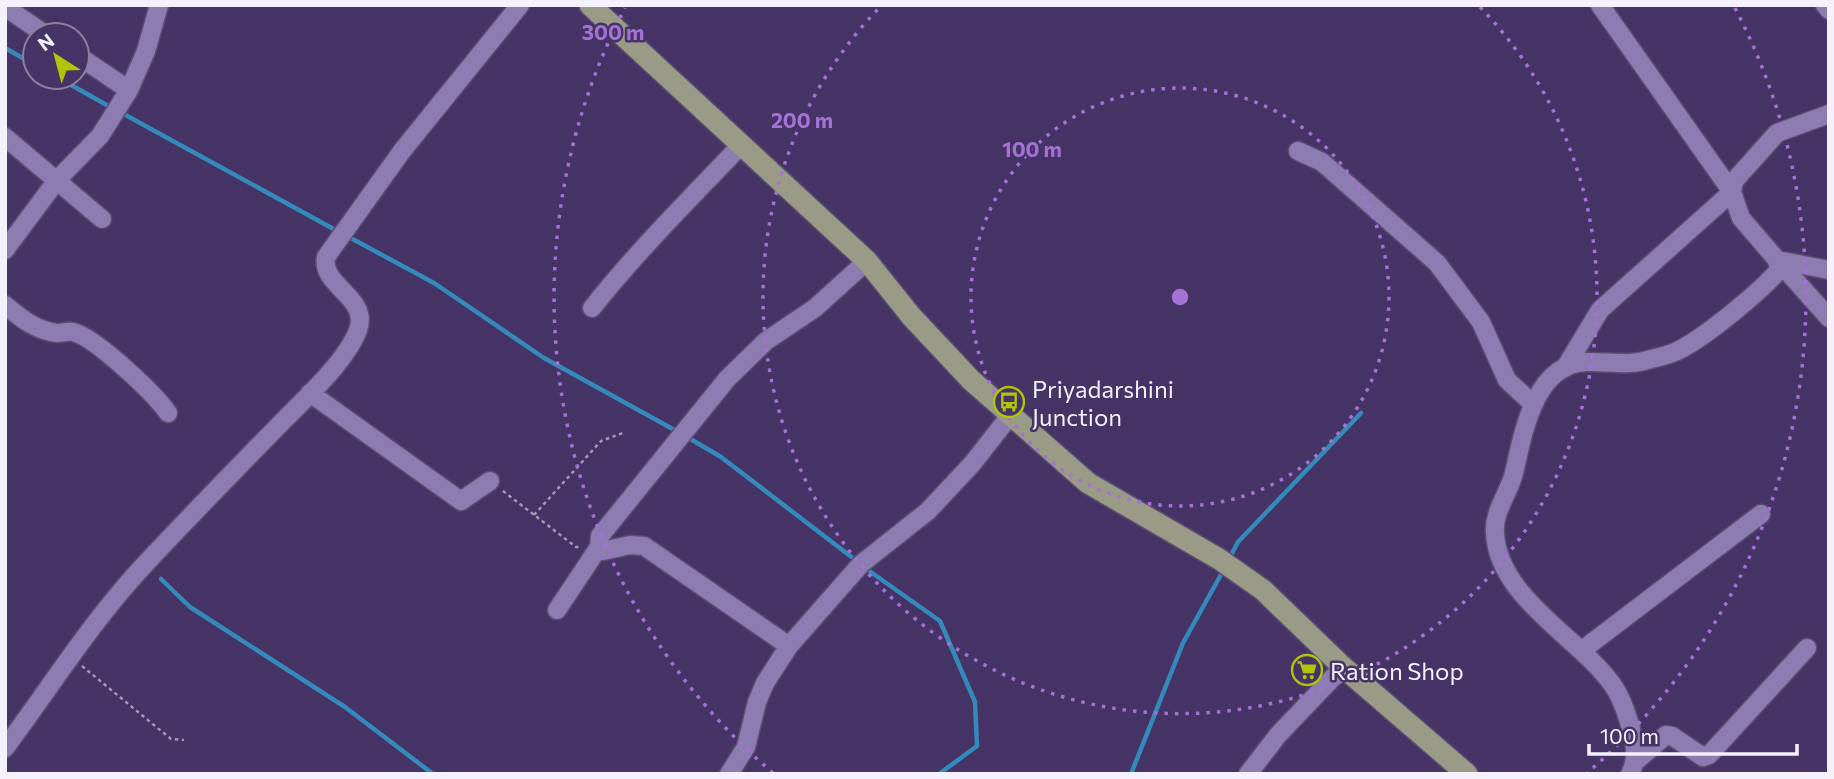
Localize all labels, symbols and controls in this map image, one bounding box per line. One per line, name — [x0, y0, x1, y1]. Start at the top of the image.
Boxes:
text: 300 m — [582, 19, 644, 44]
north arrow — [21, 21, 91, 91]
text: N — [33, 28, 58, 55]
text: 200 m — [771, 107, 833, 132]
text: 100 m — [1002, 136, 1062, 161]
centre of rings — [1168, 285, 1192, 309]
place label: Priyadarshini Junction — [1032, 374, 1174, 431]
bus stop icon: Priyadarshini Junction — [992, 385, 1026, 419]
supermarket icon: Ration Shop — [1290, 653, 1324, 687]
place label: Ration Shop — [1330, 656, 1464, 685]
scale bar — [1589, 712, 1797, 756]
text: 100 m — [1600, 723, 1659, 748]

